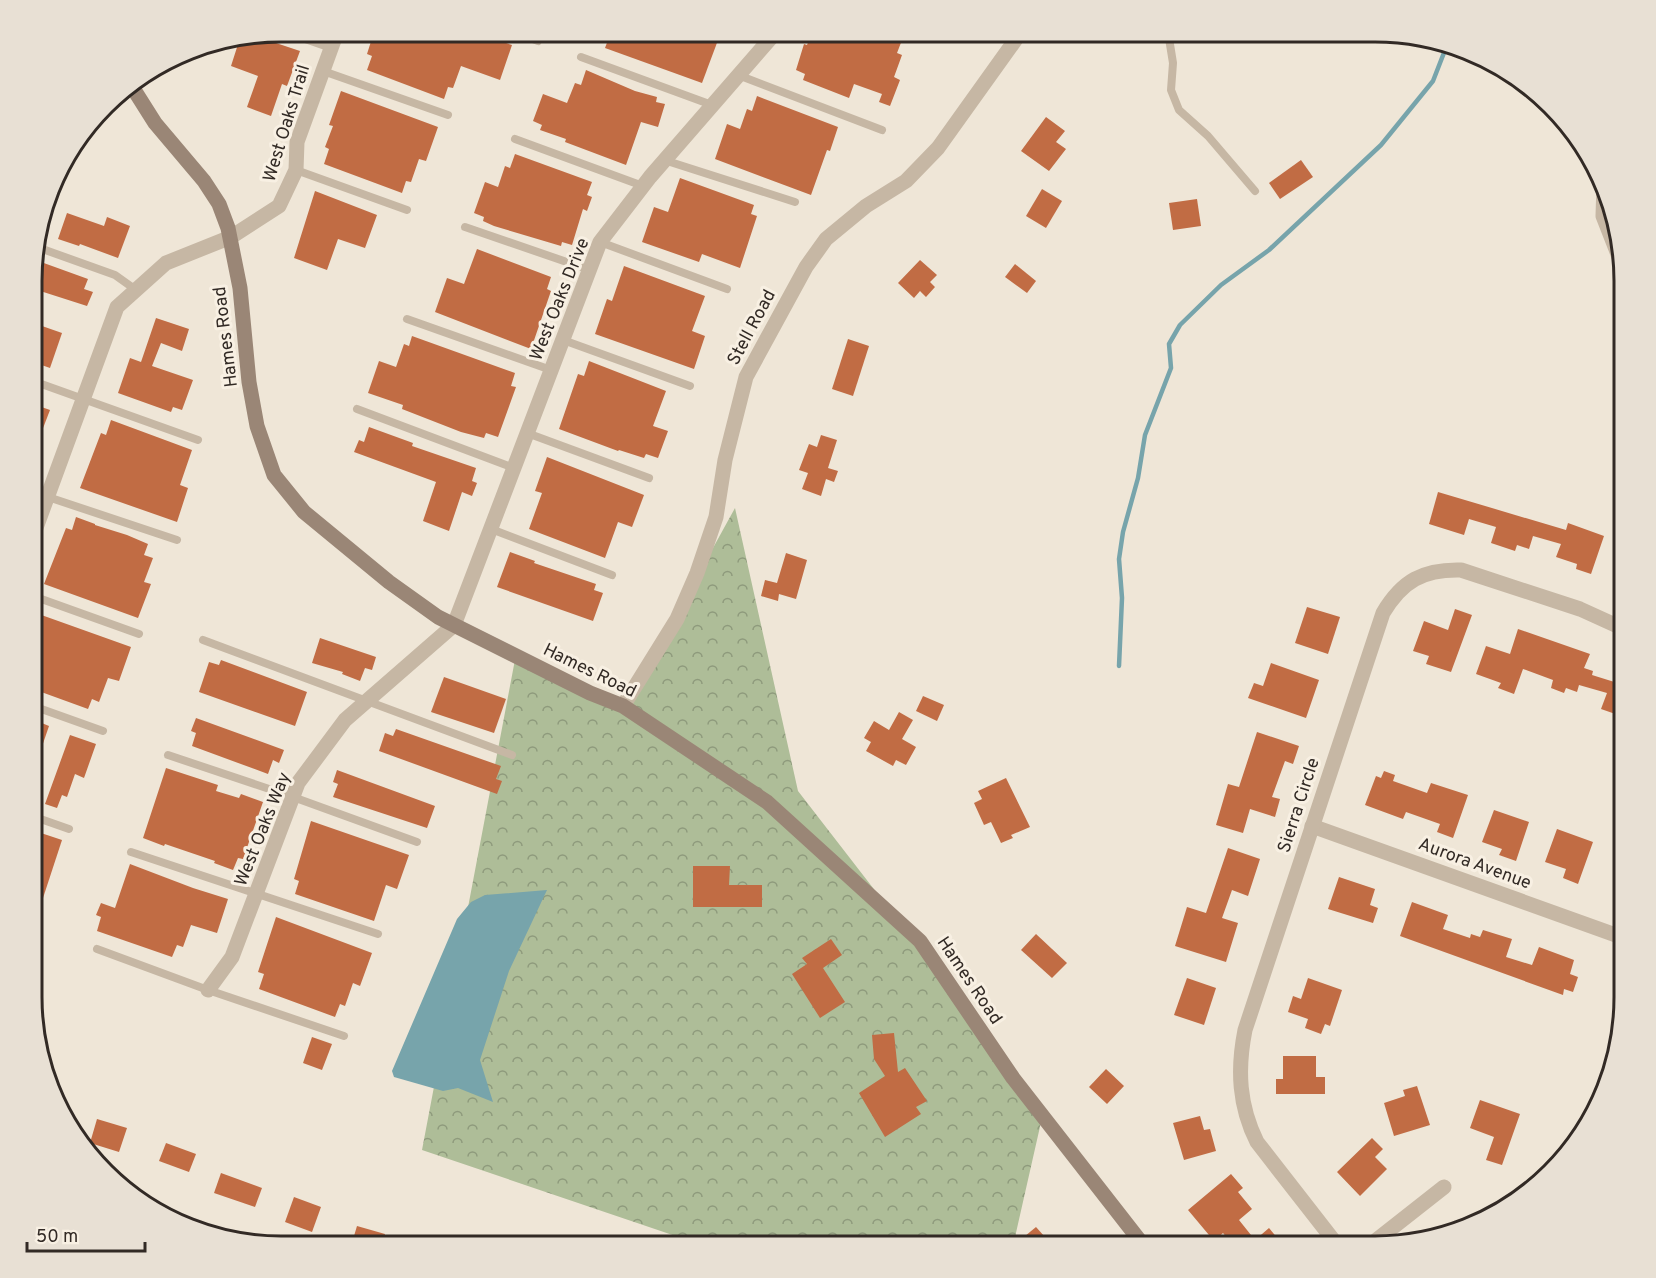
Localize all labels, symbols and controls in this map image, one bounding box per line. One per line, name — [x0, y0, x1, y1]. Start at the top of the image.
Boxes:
street label: West Oaks Trail — [259, 62, 316, 185]
street label: West Oaks Drive — [525, 235, 595, 364]
street label: Hames Road — [209, 285, 244, 388]
street label: Stell Road — [723, 286, 782, 369]
street label: Hames Road — [539, 639, 640, 704]
street label: Sierra Circle — [1273, 755, 1326, 856]
street label: West Oaks Way — [230, 769, 297, 890]
street label: Aurora Avenue — [1415, 833, 1534, 896]
street label: Hames Road — [931, 932, 1007, 1029]
scale bar — [27, 1215, 146, 1253]
text: 50 m — [36, 1226, 78, 1249]

